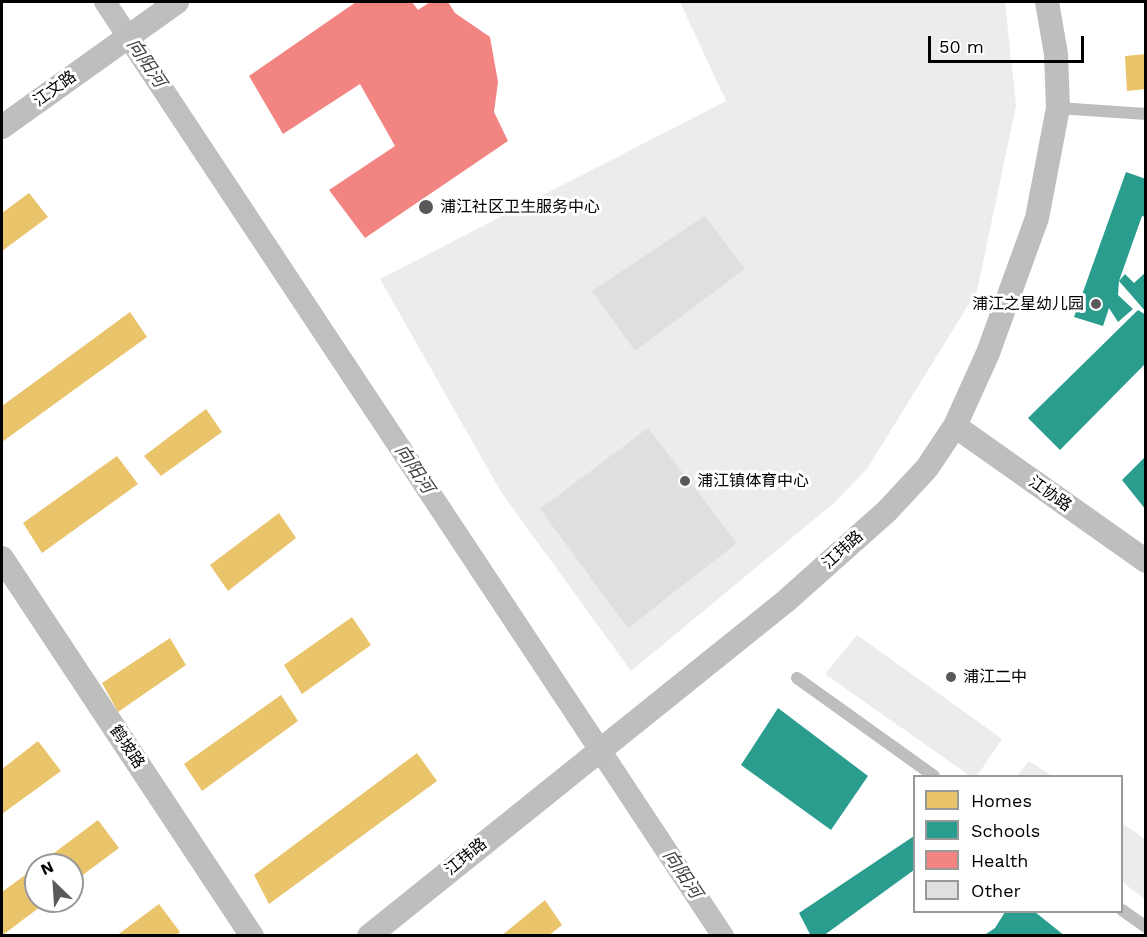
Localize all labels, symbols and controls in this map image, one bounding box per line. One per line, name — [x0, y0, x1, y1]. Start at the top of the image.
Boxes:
scale bar — [931, 24, 1087, 62]
water label: 向阳河 — [122, 35, 170, 91]
text: 50 m — [939, 36, 984, 57]
street label: 江文路 — [30, 67, 80, 111]
place label: 浦江社区卫生服务中心 — [440, 197, 600, 217]
marker: 浦江社区卫生服务中心 — [417, 198, 435, 216]
place label: 浦江之星幼儿园 — [972, 294, 1084, 314]
marker: 浦江之星幼儿园 — [1089, 297, 1103, 311]
water label: 向阳河 — [390, 441, 438, 497]
place label: 浦江镇体育中心 — [697, 471, 809, 491]
street label: 江协路 — [1025, 472, 1075, 516]
marker: 浦江镇体育中心 — [678, 474, 692, 488]
street label: 江玮路 — [819, 527, 867, 573]
place label: 浦江二中 — [963, 667, 1027, 687]
marker: 浦江二中 — [944, 670, 958, 684]
street label: 鹤坡路 — [106, 722, 148, 772]
legend — [913, 775, 1123, 913]
text: Homes — [971, 790, 1032, 811]
text: Schools — [971, 820, 1040, 841]
street label: 江玮路 — [441, 834, 491, 880]
water label: 向阳河 — [658, 846, 706, 902]
text: Health — [971, 850, 1028, 871]
north arrow — [24, 853, 84, 913]
text: N — [38, 857, 56, 879]
text: Other — [971, 880, 1021, 901]

